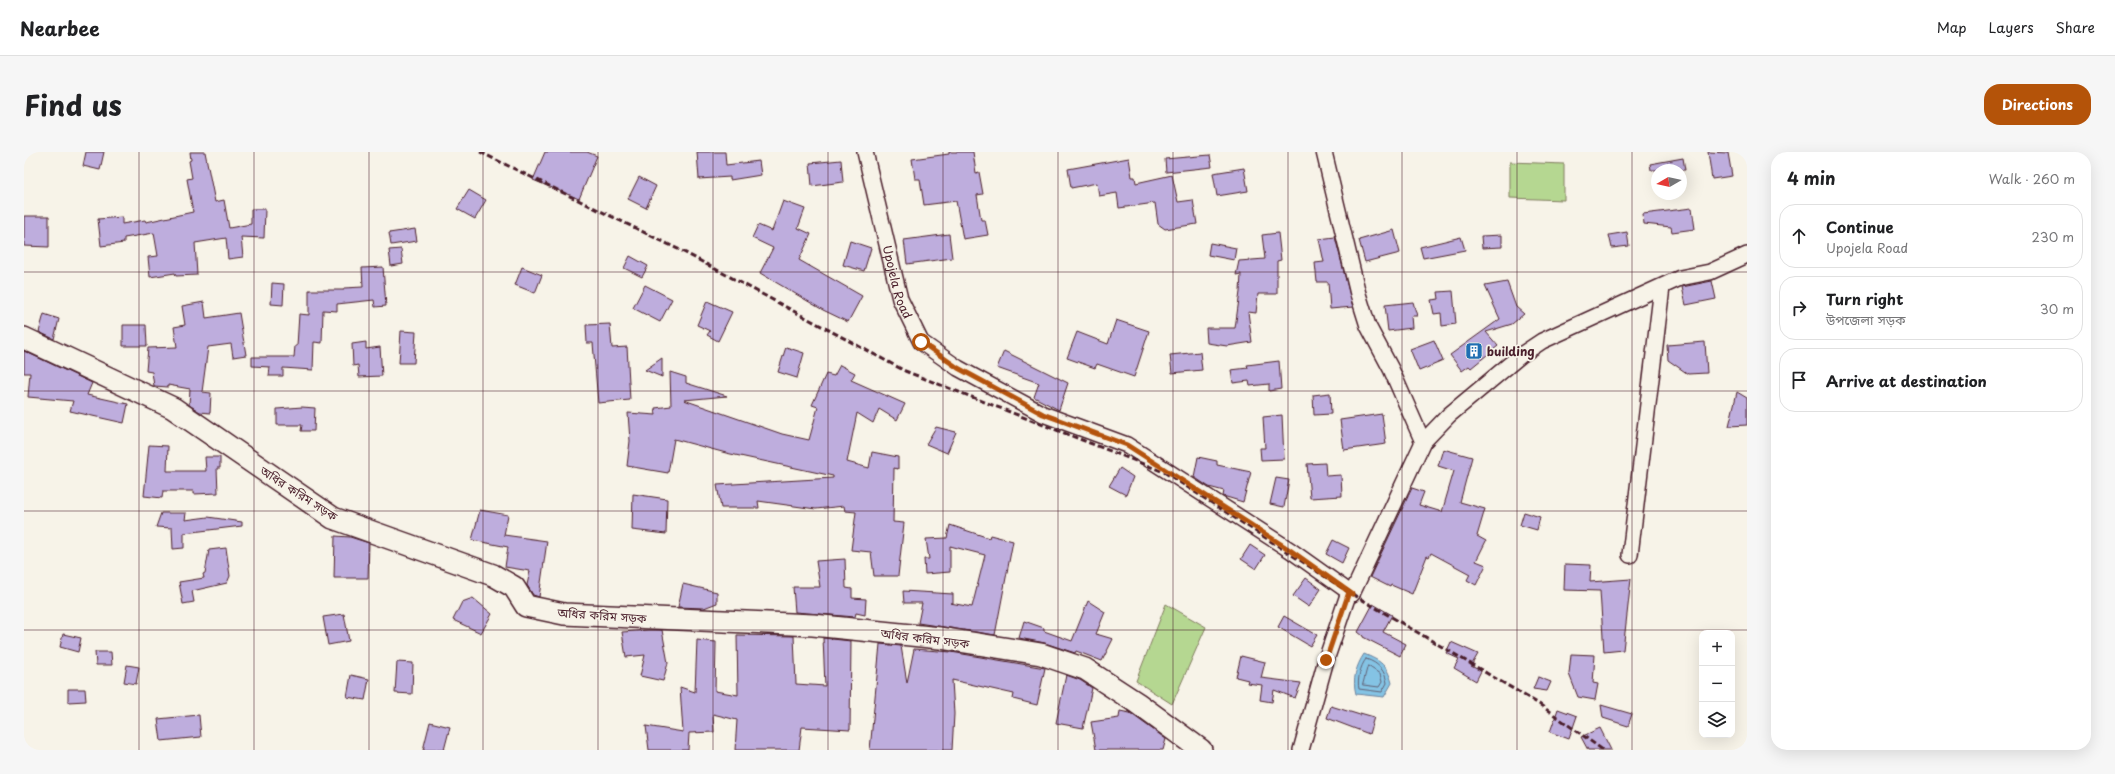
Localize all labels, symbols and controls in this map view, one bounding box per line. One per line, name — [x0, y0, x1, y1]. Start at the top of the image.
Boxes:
text: Nearbee — [20, 14, 100, 42]
text: Map — [1937, 17, 1967, 38]
text: Layers — [1989, 17, 2034, 38]
text: Share — [2056, 17, 2095, 38]
text: Find us — [24, 83, 122, 126]
button: Directions — [1984, 84, 2091, 125]
north arrow — [1651, 164, 1687, 200]
text: 4 min — [1787, 165, 1835, 191]
text: Walk · 260 m — [1989, 169, 2075, 188]
text: Continue — [1826, 215, 1894, 238]
icon: ahead — [1788, 225, 1810, 247]
text: 230 m — [2032, 227, 2074, 246]
text: Upojela Road — [1826, 238, 1908, 257]
street label: Upojela Road — [878, 243, 917, 322]
text: Turn right — [1826, 287, 1903, 310]
icon: right — [1788, 297, 1810, 319]
text: 30 m — [2040, 299, 2074, 318]
text: উপজেলা সড়ক — [1826, 310, 1906, 329]
route start — [912, 333, 930, 351]
building icon: building — [1464, 341, 1484, 361]
place label: building — [1487, 342, 1535, 360]
icon: arrive — [1788, 369, 1810, 391]
text: Arrive at destination — [1826, 369, 1987, 392]
street label: অধির করিম সড়ক — [256, 461, 342, 525]
street label: অধির করিম সড়ক — [556, 603, 647, 627]
street label: অধির করিম সড়ক — [879, 624, 971, 652]
map controls — [1699, 630, 1735, 738]
button: + — [1699, 630, 1735, 666]
route end — [1317, 651, 1335, 669]
button: − — [1699, 666, 1735, 702]
button: layers — [1699, 702, 1735, 738]

